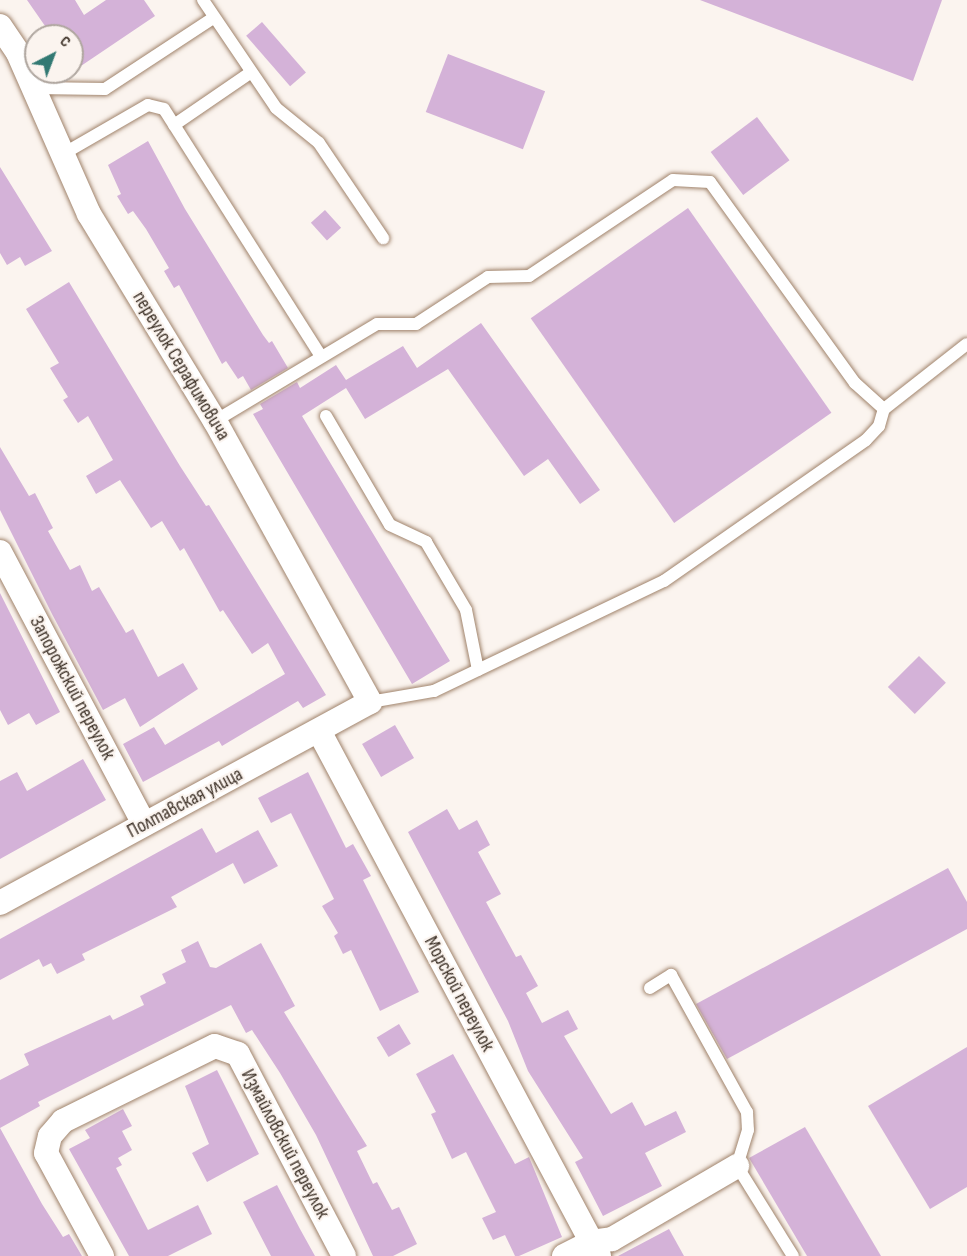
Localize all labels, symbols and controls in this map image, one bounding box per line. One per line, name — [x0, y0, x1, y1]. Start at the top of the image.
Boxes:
north arrow — [24, 24, 84, 84]
text: С — [56, 32, 74, 52]
street label: переулок Серафимовича — [127, 287, 235, 445]
street label: Запорожский переулок — [24, 612, 120, 764]
street label: Полтавская улица — [123, 762, 247, 844]
street label: Морской переулок — [419, 932, 499, 1056]
street label: Измайловский переулок — [235, 1065, 335, 1223]

